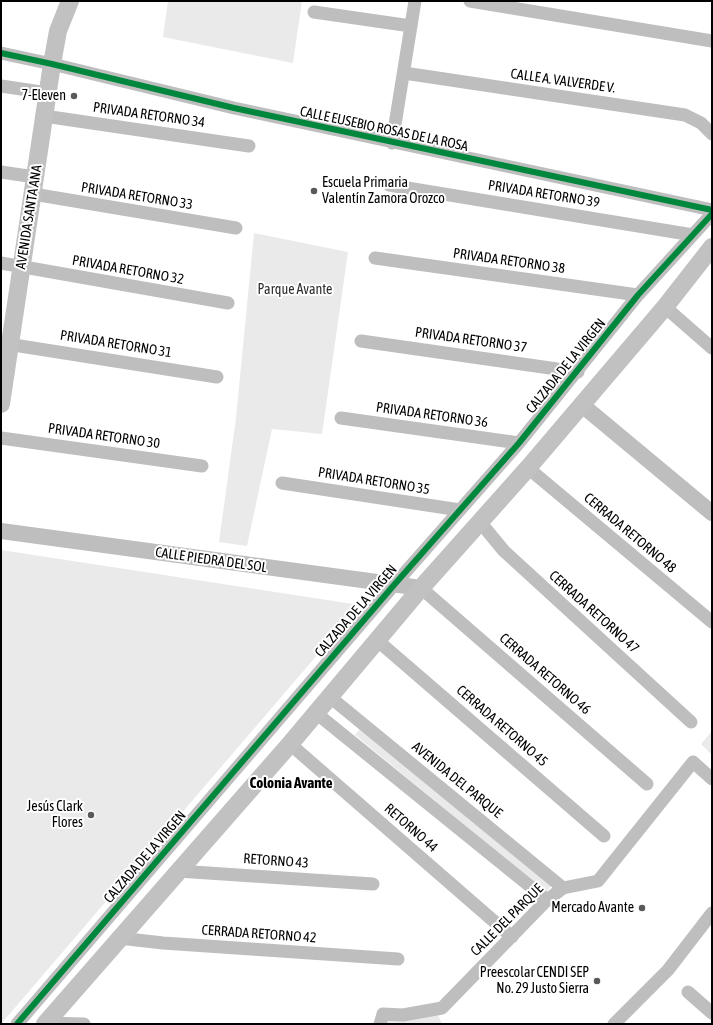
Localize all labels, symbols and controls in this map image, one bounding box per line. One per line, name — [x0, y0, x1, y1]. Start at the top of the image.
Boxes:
street label: CALLE A. VALVERDE V. — [510, 65, 616, 97]
place label: 7-Eleven — [21, 88, 66, 104]
marker: 7-Eleven — [69, 91, 79, 101]
street label: PRIVADA RETORNO 34 — [92, 99, 206, 131]
street label: CALLE EUSEBIO ROSAS DE LA ROSA — [298, 103, 470, 155]
street label: AVENIDA SANTA ANA — [12, 164, 46, 270]
place label: Escuela Primaria Valentín Zamora Orozco — [322, 175, 445, 208]
street label: PRIVADA RETORNO 39 — [487, 177, 601, 211]
street label: PRIVADA RETORNO 33 — [80, 179, 194, 213]
marker: Escuela Primaria Valentín Zamora Orozco — [309, 186, 319, 196]
street label: PRIVADA RETORNO 38 — [452, 245, 566, 277]
street label: PRIVADA RETORNO 32 — [71, 252, 185, 288]
park label: Parque Avante — [258, 282, 332, 298]
street label: CALZADA DE LA VIRGEN — [523, 315, 609, 417]
street label: PRIVADA RETORNO 37 — [414, 324, 528, 356]
street label: PRIVADA RETORNO 31 — [59, 327, 173, 361]
street label: PRIVADA RETORNO 36 — [375, 399, 489, 431]
street label: PRIVADA RETORNO 30 — [47, 420, 161, 452]
street label: PRIVADA RETORNO 35 — [317, 464, 431, 498]
street label: CERRADA RETORNO 48 — [580, 490, 680, 576]
street label: CALLE PIEDRA DEL SOL — [154, 544, 268, 576]
street label: CALZADA DE LA VIRGEN — [311, 561, 401, 661]
street label: CERRADA RETORNO 47 — [546, 567, 642, 657]
street label: CERRADA RETORNO 46 — [496, 630, 594, 718]
street label: CERRADA RETORNO 45 — [453, 682, 551, 770]
street label: AVENIDA DEL PARQUE — [408, 738, 506, 822]
district label: Colonia Avante — [249, 774, 333, 792]
place label: Jesús Clark Flores — [27, 799, 83, 832]
street label: RETORNO 44 — [381, 800, 441, 856]
street label: CALZADA DE LA VIRGEN — [100, 807, 190, 907]
marker: Jesús Clark Flores — [86, 810, 96, 820]
street label: RETORNO 43 — [243, 850, 309, 872]
street label: CALLE DEL PARQUE — [467, 880, 547, 960]
place label: Mercado Avante — [551, 900, 634, 916]
marker: Mercado Avante — [637, 903, 647, 913]
street label: CERRADA RETORNO 42 — [201, 922, 317, 946]
place label: Preescolar CENDI SEP No. 29 Justo Sierra — [480, 965, 589, 998]
marker: Preescolar CENDI SEP No. 29 Justo Sierra — [592, 976, 602, 986]

